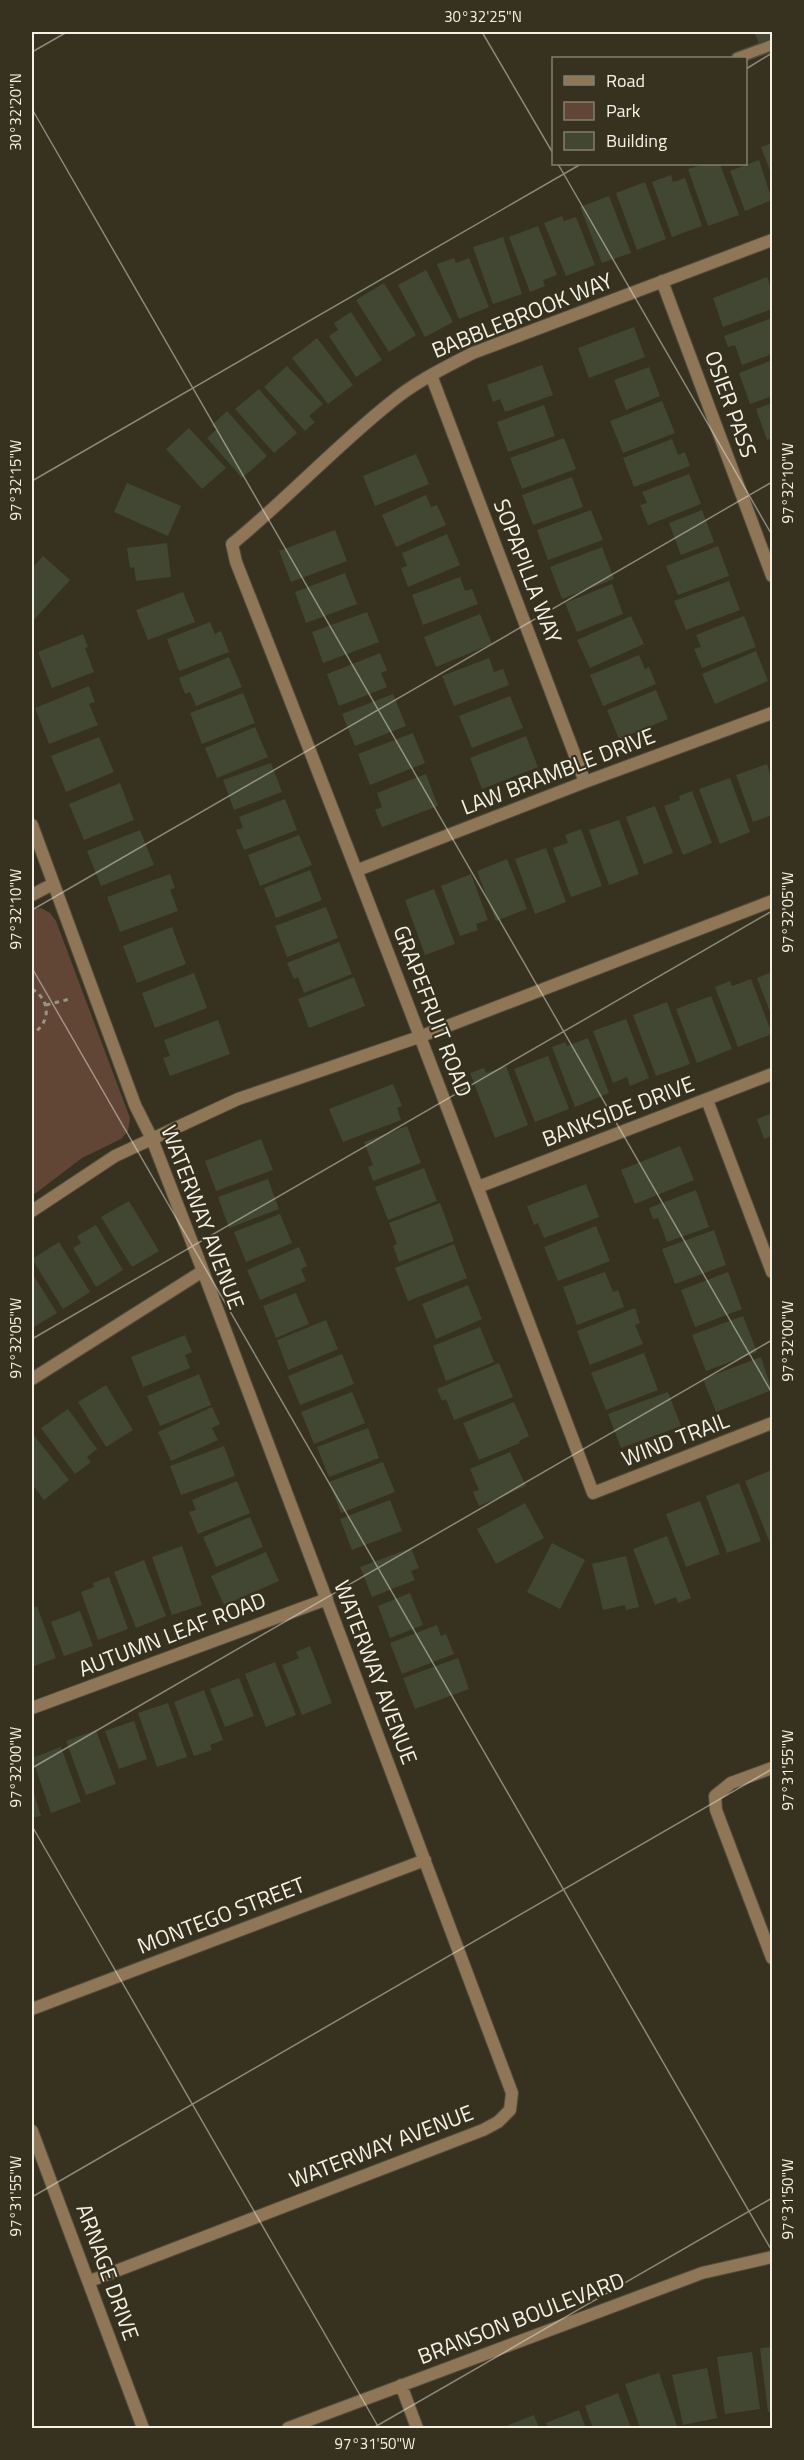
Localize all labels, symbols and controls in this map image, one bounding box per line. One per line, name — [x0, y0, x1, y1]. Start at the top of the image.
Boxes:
text: 30°32'25"N — [444, 5, 522, 28]
legend — [552, 57, 747, 165]
text: Road — [606, 67, 645, 94]
text: 30°32'20"N — [4, 73, 27, 151]
text: Park — [606, 97, 641, 124]
text: Building — [606, 127, 667, 154]
street label: BABBLEBROOK WAY — [426, 263, 618, 367]
street label: OSIER PASS — [696, 346, 766, 462]
text: 97°32'15"W — [4, 440, 27, 520]
text: 97°32'10"W — [776, 443, 799, 523]
street label: SOPAPILLA WAY — [485, 494, 571, 648]
street label: LAW BRAMBLE DRIVE — [456, 718, 660, 824]
text: 97°32'10"W — [4, 869, 27, 949]
text: 97°32'05"W — [776, 872, 799, 952]
street label: GRAPEFRUIT ROAD — [385, 920, 481, 1102]
street label: BANKSIDE DRIVE — [537, 1066, 699, 1156]
street label: WATERWAY AVENUE — [152, 1120, 254, 1314]
text: 97°32'05"W — [4, 1298, 27, 1378]
text: 97°32'00"W — [776, 1301, 799, 1381]
street label: WIND TRAIL — [616, 1403, 734, 1475]
street label: WATERWAY AVENUE — [325, 1575, 427, 1769]
street label: AUTUMN LEAF ROAD — [73, 1583, 271, 1685]
text: 97°32'00"W — [4, 1727, 27, 1807]
text: 97°31'55"W — [776, 1730, 799, 1810]
street label: MONTEGO STREET — [132, 1867, 310, 1963]
street label: WATERWAY AVENUE — [284, 2095, 478, 2197]
text: 97°31'55"W — [4, 2156, 27, 2236]
text: 97°31'50"W — [776, 2159, 799, 2239]
street label: ARNAGE DRIVE — [68, 2199, 148, 2345]
street label: BRANSON BOULEVARD — [413, 2263, 629, 2373]
text: 97°31'50"W — [335, 2432, 415, 2455]

